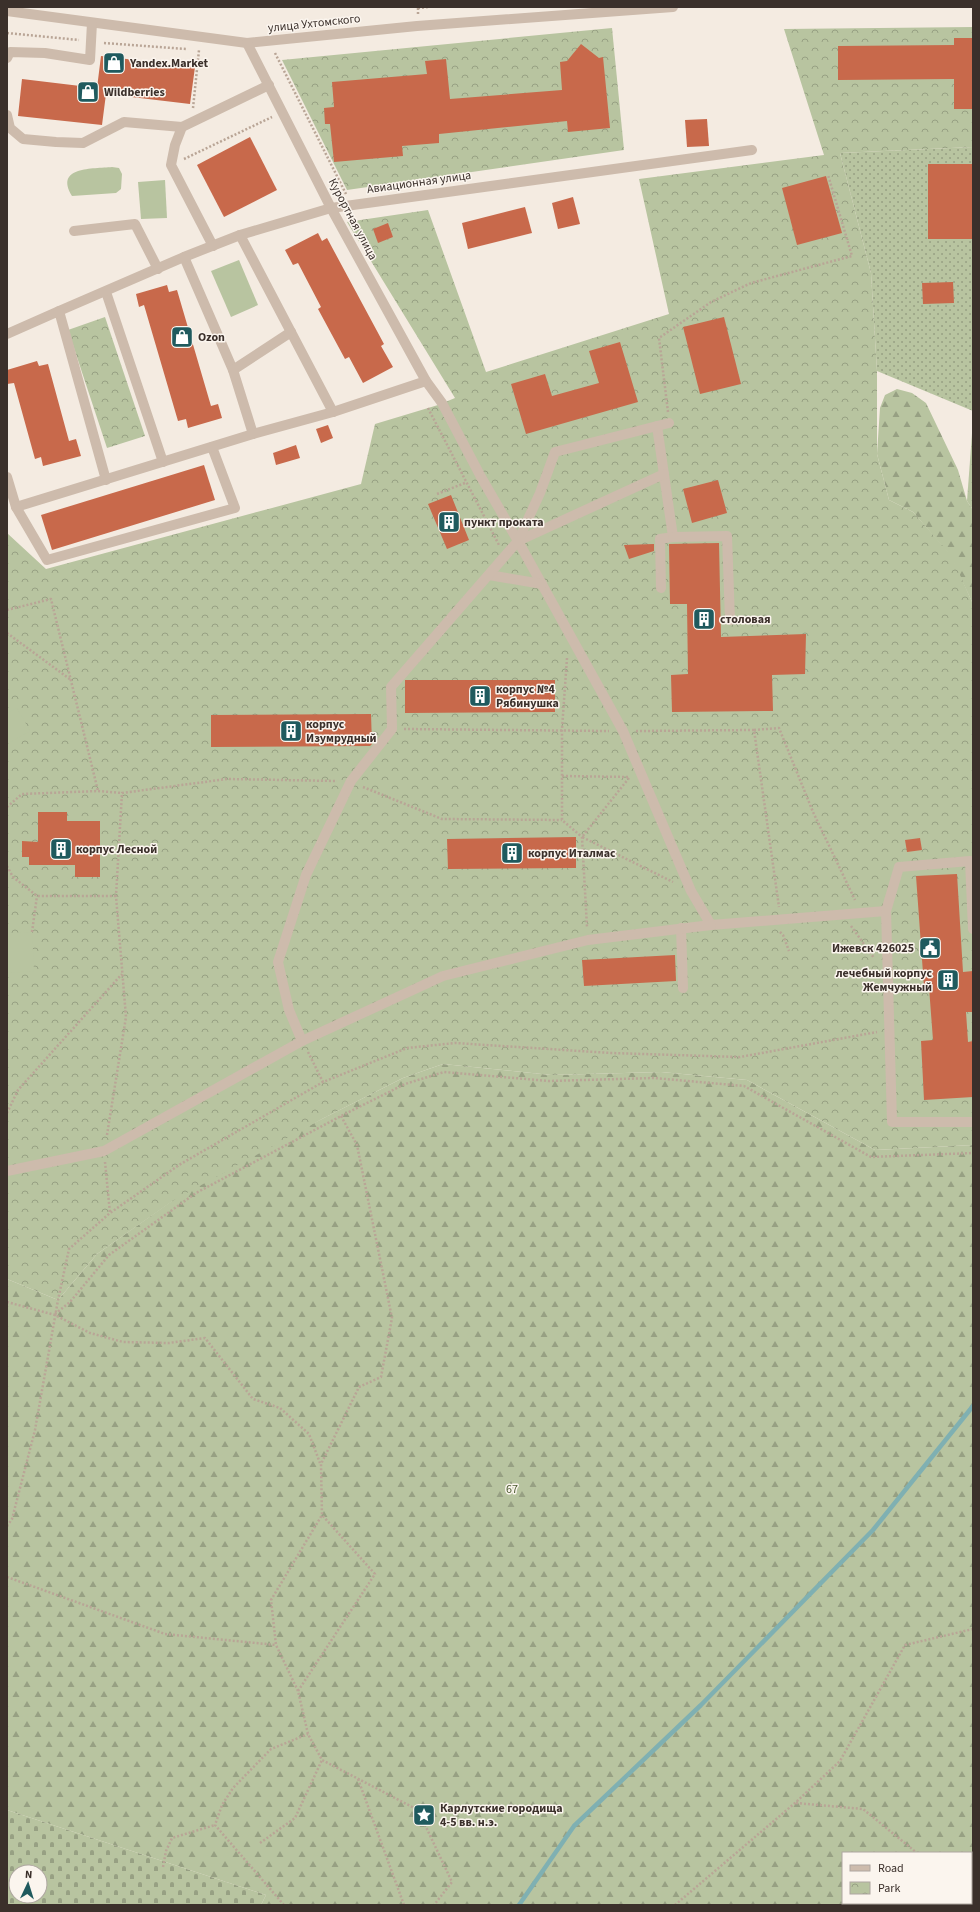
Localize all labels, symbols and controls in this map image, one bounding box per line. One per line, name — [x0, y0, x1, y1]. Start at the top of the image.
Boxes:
street label: улица Ухтомского — [267, 10, 361, 37]
shop icon: Yandex.Market — [101, 50, 127, 76]
place label: Yandex.Market — [129, 55, 209, 72]
shop icon: Wildberries — [75, 79, 101, 105]
place label: Wildberries — [104, 84, 165, 101]
street label: Авиационная улица — [366, 167, 472, 198]
street label: Курортная улица — [324, 175, 381, 263]
shop icon: Ozon — [169, 324, 195, 350]
place label: Ozon — [198, 329, 225, 346]
building icon: пункт проката — [436, 509, 462, 535]
place label: пункт проката — [464, 514, 544, 531]
building icon: столовая — [691, 606, 717, 632]
place label: столовая — [720, 611, 771, 628]
place label: корпус №4 Рябинушка — [496, 681, 559, 712]
building icon: корпус №4 Рябинушка — [467, 683, 493, 709]
place label: корпус Изумрудный — [306, 716, 377, 747]
building icon: корпус Изумрудный — [278, 718, 304, 744]
building icon: корпус Лесной — [48, 836, 74, 862]
building icon: корпус Италмас — [499, 840, 525, 866]
place label: корпус Лесной — [76, 841, 157, 858]
place label: корпус Италмас — [528, 845, 616, 862]
public building icon: Ижевск 426025 — [917, 935, 943, 961]
place label: Ижевск 426025 — [832, 940, 914, 957]
place label: лечебный корпус Жемчужный — [836, 965, 932, 996]
building icon: лечебный корпус Жемчужный — [935, 967, 961, 993]
park label: 67 — [506, 1481, 518, 1498]
place label: Карлутские городища 4-5 вв. н.э. — [440, 1800, 563, 1831]
place icon: Карлутские городища 4-5 вв. н.э. — [411, 1802, 437, 1828]
legend — [842, 1852, 972, 1904]
text: Road — [878, 1860, 904, 1877]
north arrow — [8, 1864, 48, 1904]
text: N — [24, 1867, 33, 1882]
text: Park — [878, 1880, 900, 1897]

